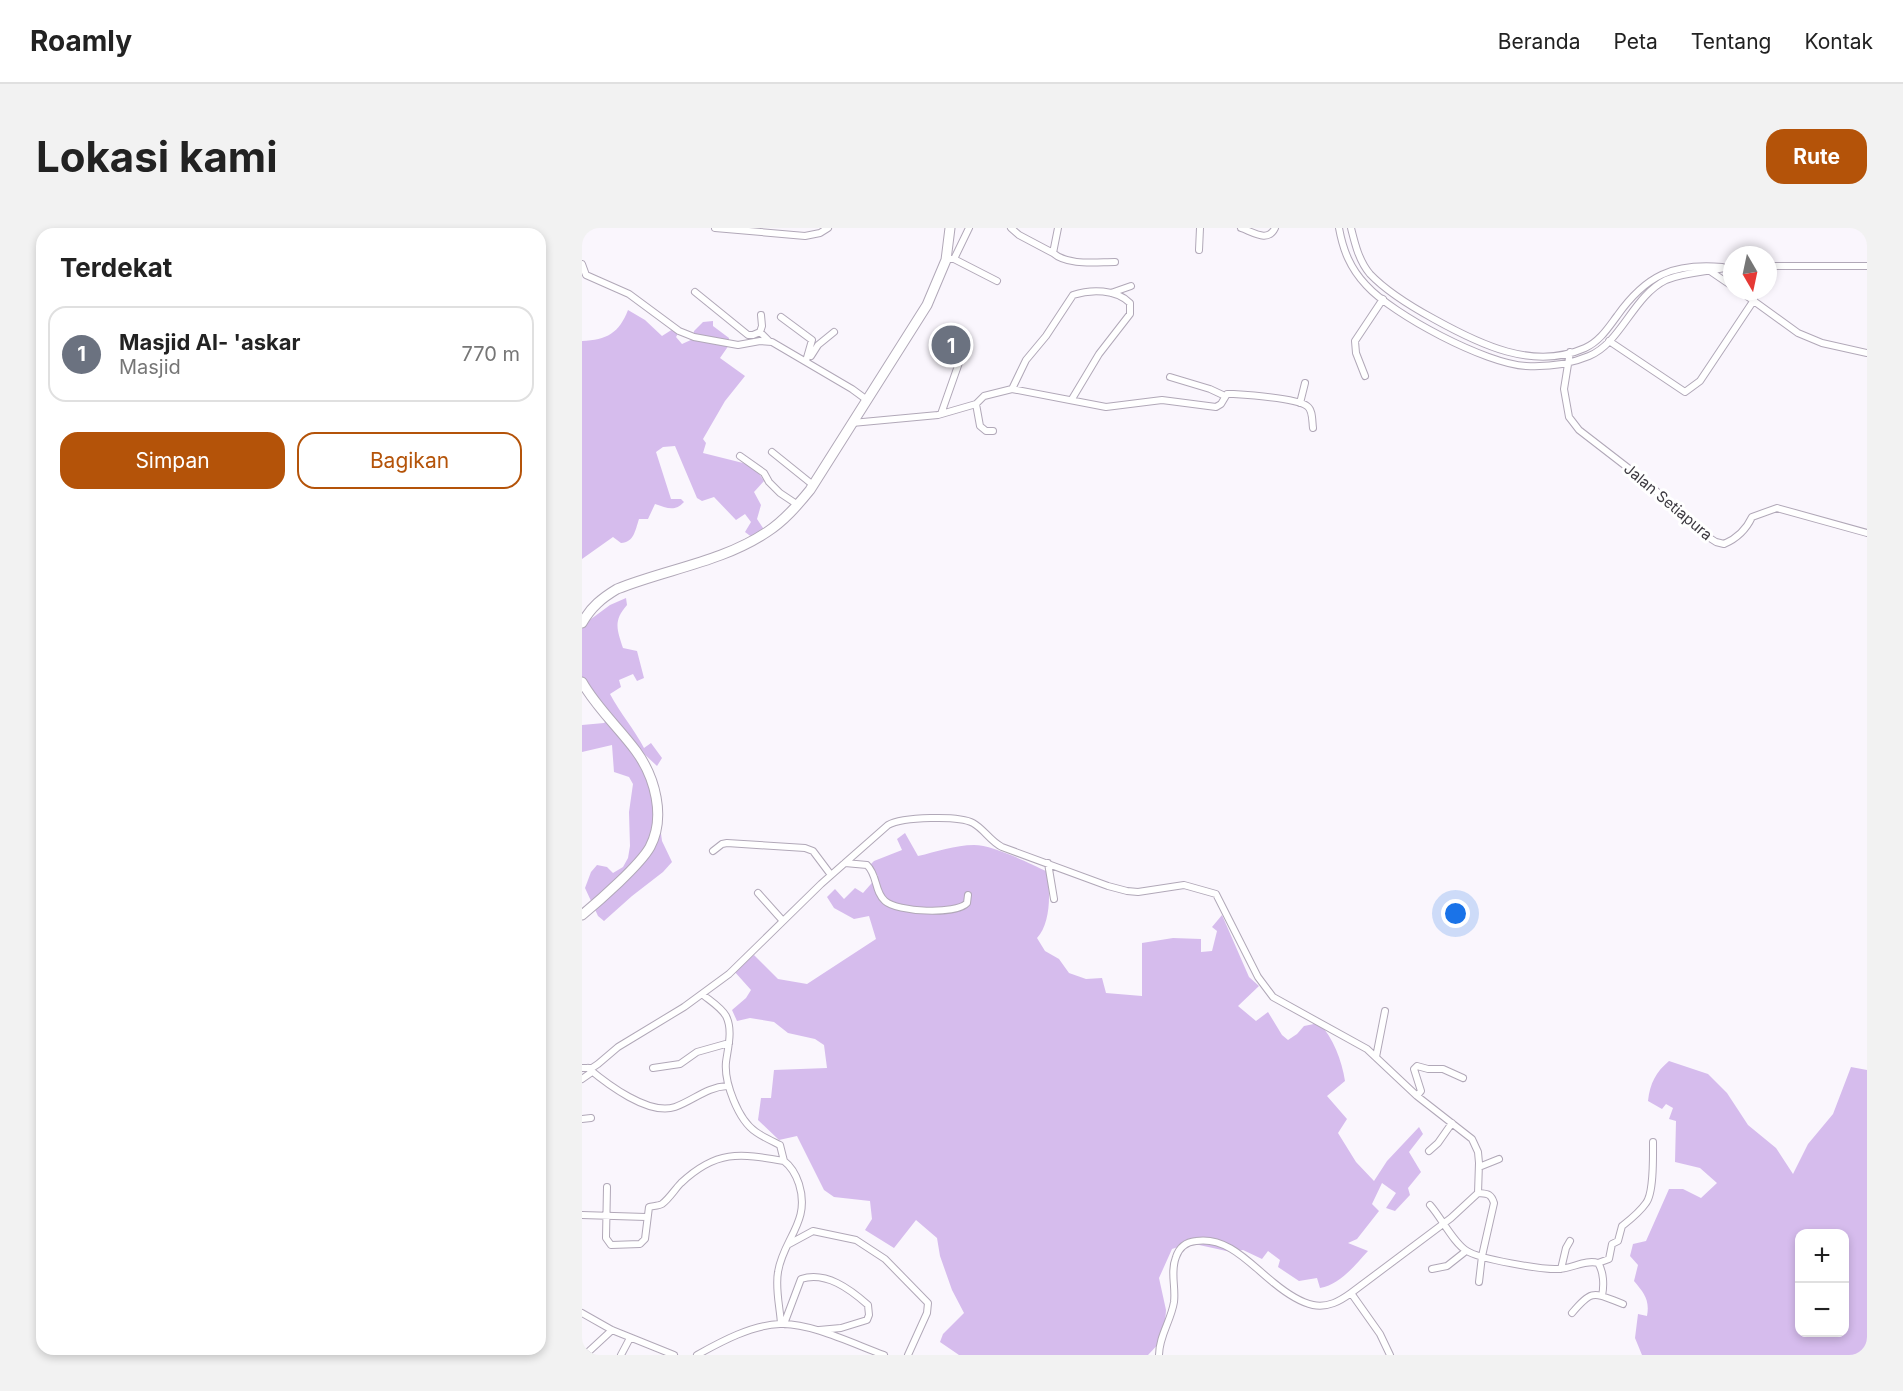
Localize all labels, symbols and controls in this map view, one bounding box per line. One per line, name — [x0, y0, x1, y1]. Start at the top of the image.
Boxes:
text: Roamly — [30, 24, 132, 58]
text: Beranda — [1498, 29, 1580, 54]
text: Peta — [1613, 29, 1658, 54]
text: Tentang — [1691, 29, 1771, 54]
text: Kontak — [1804, 29, 1873, 54]
button: Rute — [1766, 129, 1867, 184]
text: Lokasi kami — [36, 131, 278, 182]
north arrow — [1723, 246, 1777, 300]
text: Terdekat — [60, 252, 172, 283]
pin: 1 — [932, 322, 970, 368]
text: Masjid Al- 'askar — [119, 329, 301, 355]
text: 1 — [77, 342, 86, 366]
text: 770 m — [462, 342, 520, 366]
text: Masjid — [119, 355, 181, 379]
button: Simpan — [60, 432, 285, 489]
button: Bagikan — [297, 432, 522, 489]
street label: Jalan Setiapura — [1620, 459, 1716, 544]
your location — [1441, 899, 1470, 928]
map controls — [1795, 1229, 1849, 1337]
button: + — [1795, 1229, 1849, 1283]
button: − — [1795, 1283, 1849, 1337]

